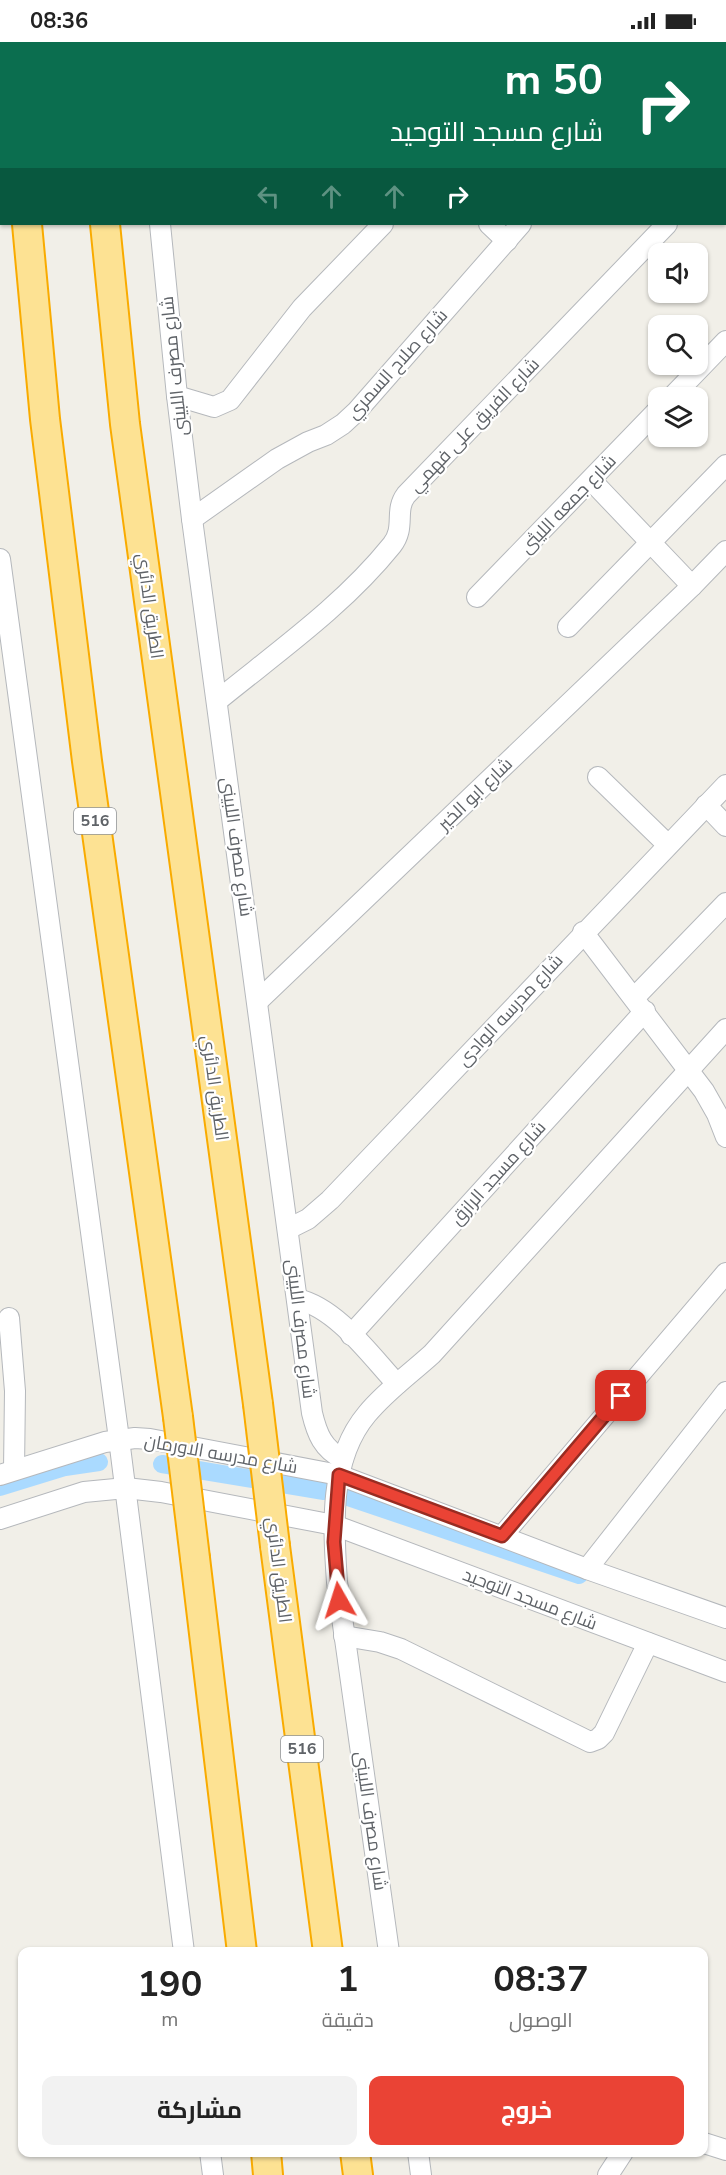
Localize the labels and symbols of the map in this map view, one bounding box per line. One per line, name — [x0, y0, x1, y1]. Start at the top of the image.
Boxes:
street label: شارع مصرف اللبينى — [155, 295, 193, 437]
street label: شارع صلاح السمري — [341, 304, 454, 426]
street label: شارع الفريق على فهمي — [403, 353, 546, 499]
street label: شارع جمعه الليثى — [515, 449, 621, 559]
street label: الطريق الدائري — [129, 552, 169, 661]
street label: شارع ابو الخير — [432, 752, 518, 837]
street label: شارع مصرف اللبينى — [215, 776, 259, 918]
road number: 516 — [74, 808, 116, 834]
street label: شارع مدرسه الوادى — [452, 949, 568, 1071]
street label: الطريق الدائري — [194, 1034, 234, 1143]
street label: شارع مسجد الرازق — [445, 1116, 551, 1230]
street label: شارع مصرف اللبينى — [281, 1258, 321, 1400]
pin — [595, 1370, 646, 1421]
street label: شارع مدرسه الاورمان — [143, 1429, 299, 1479]
street label: الطريق الدائري — [259, 1516, 297, 1624]
street label: شارع مسجد التوحيد — [459, 1562, 601, 1636]
position arrow — [307, 1568, 371, 1632]
road number: 516 — [281, 1736, 323, 1762]
street label: شارع مصرف اللبينى — [349, 1750, 393, 1892]

